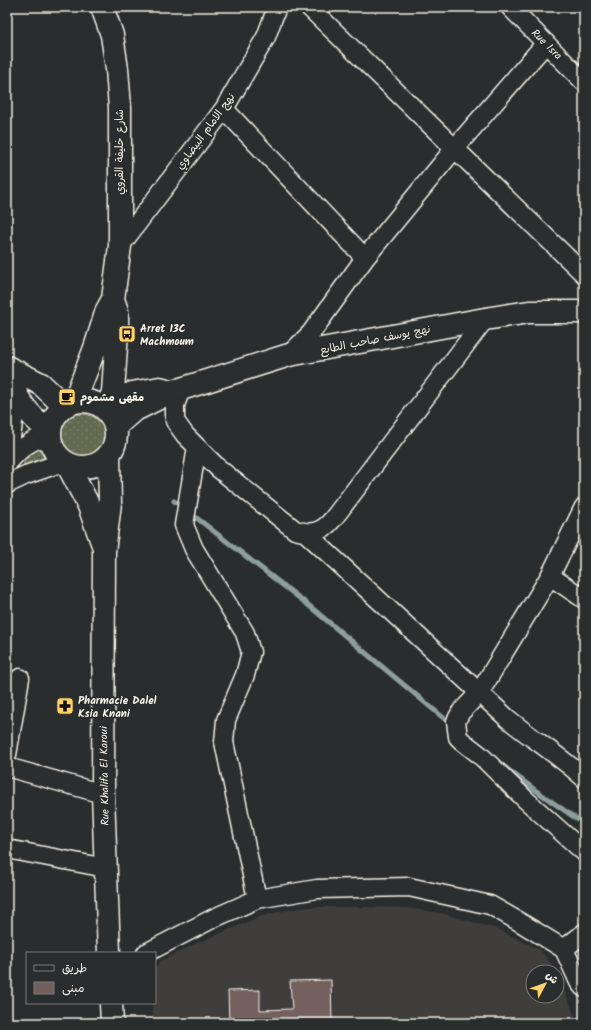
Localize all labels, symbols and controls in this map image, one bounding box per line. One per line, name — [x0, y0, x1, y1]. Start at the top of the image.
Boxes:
street label: Rue Isra — [526, 25, 566, 65]
street label: نهج الامام البيضاوي — [172, 89, 240, 174]
street label: شارع خليفة القروي — [111, 109, 129, 195]
place label: Arret 13C Machmoum — [140, 320, 194, 351]
street label: نهج يوسف صاحب الطابع — [318, 320, 432, 360]
bus stop icon: Arret 13C Machmoum — [117, 324, 137, 344]
cafe icon: مقهى مشموم — [57, 387, 77, 407]
place label: مقهى مشموم — [80, 389, 144, 407]
place label: Pharmacie Dalel Ksia Knani — [78, 692, 157, 723]
pharmacy icon: Pharmacie Dalel Ksia Knani — [55, 696, 75, 716]
street label: Rue Khalifa El Karoui — [95, 726, 115, 826]
legend — [26, 952, 156, 1004]
text: طريق — [62, 959, 87, 978]
north arrow — [525, 964, 565, 1004]
text: ش — [541, 968, 563, 989]
text: مبنى — [62, 979, 85, 998]

